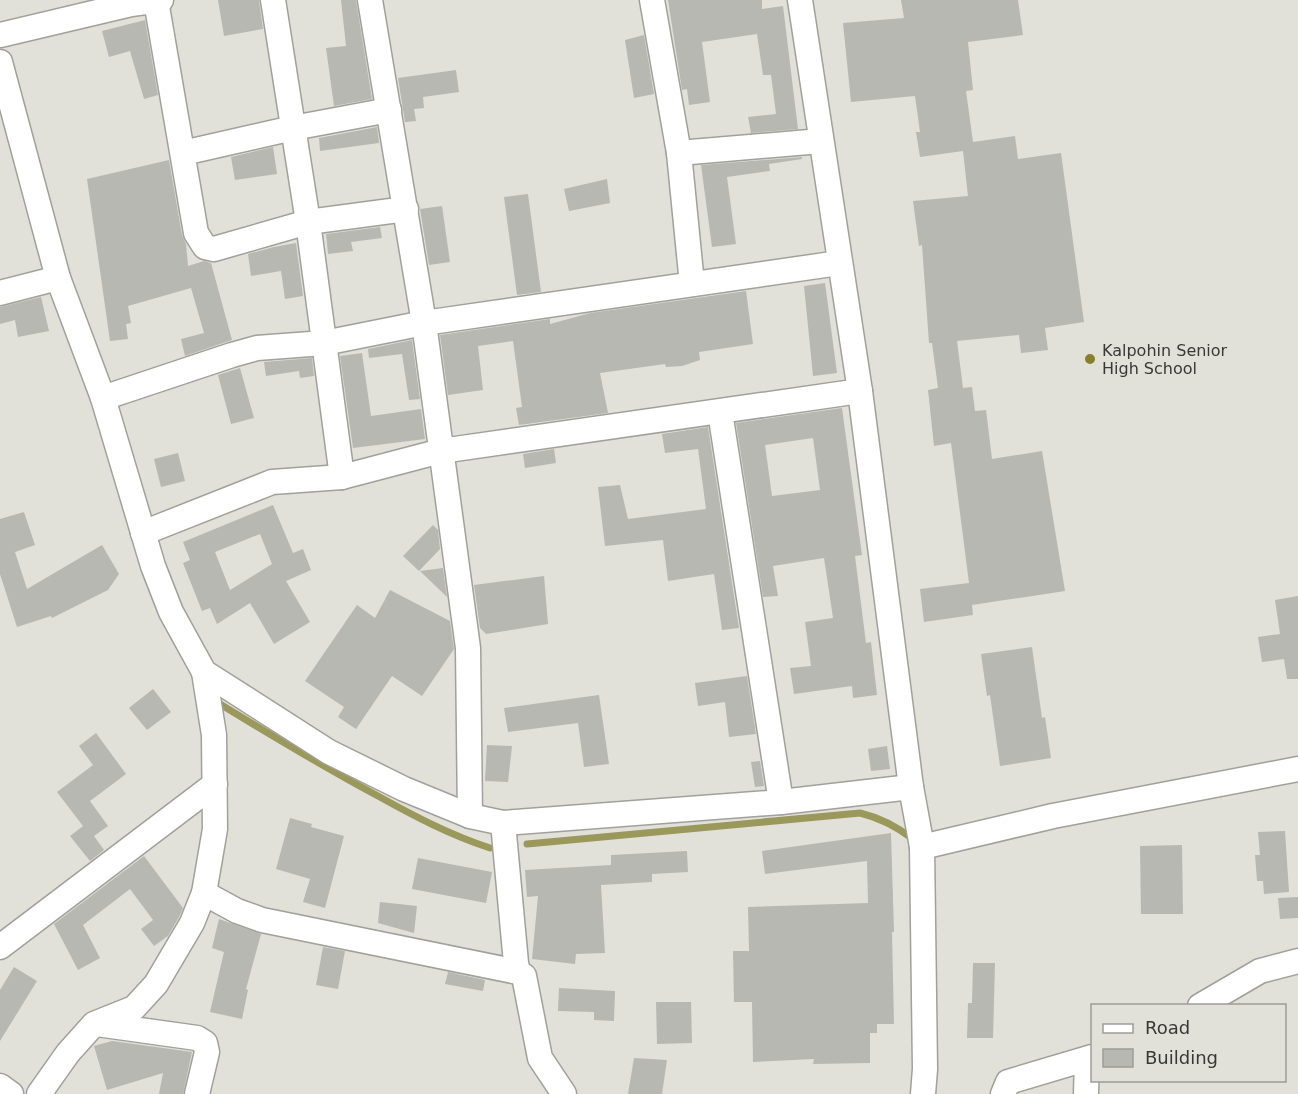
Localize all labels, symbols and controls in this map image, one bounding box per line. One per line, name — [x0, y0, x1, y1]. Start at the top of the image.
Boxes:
place label: Kalpohin Senior High School — [1102, 341, 1228, 378]
marker: Kalpohin Senior High School — [1083, 352, 1097, 366]
legend — [1091, 1004, 1286, 1082]
text: Road — [1145, 1017, 1190, 1038]
text: Building — [1145, 1047, 1218, 1068]

